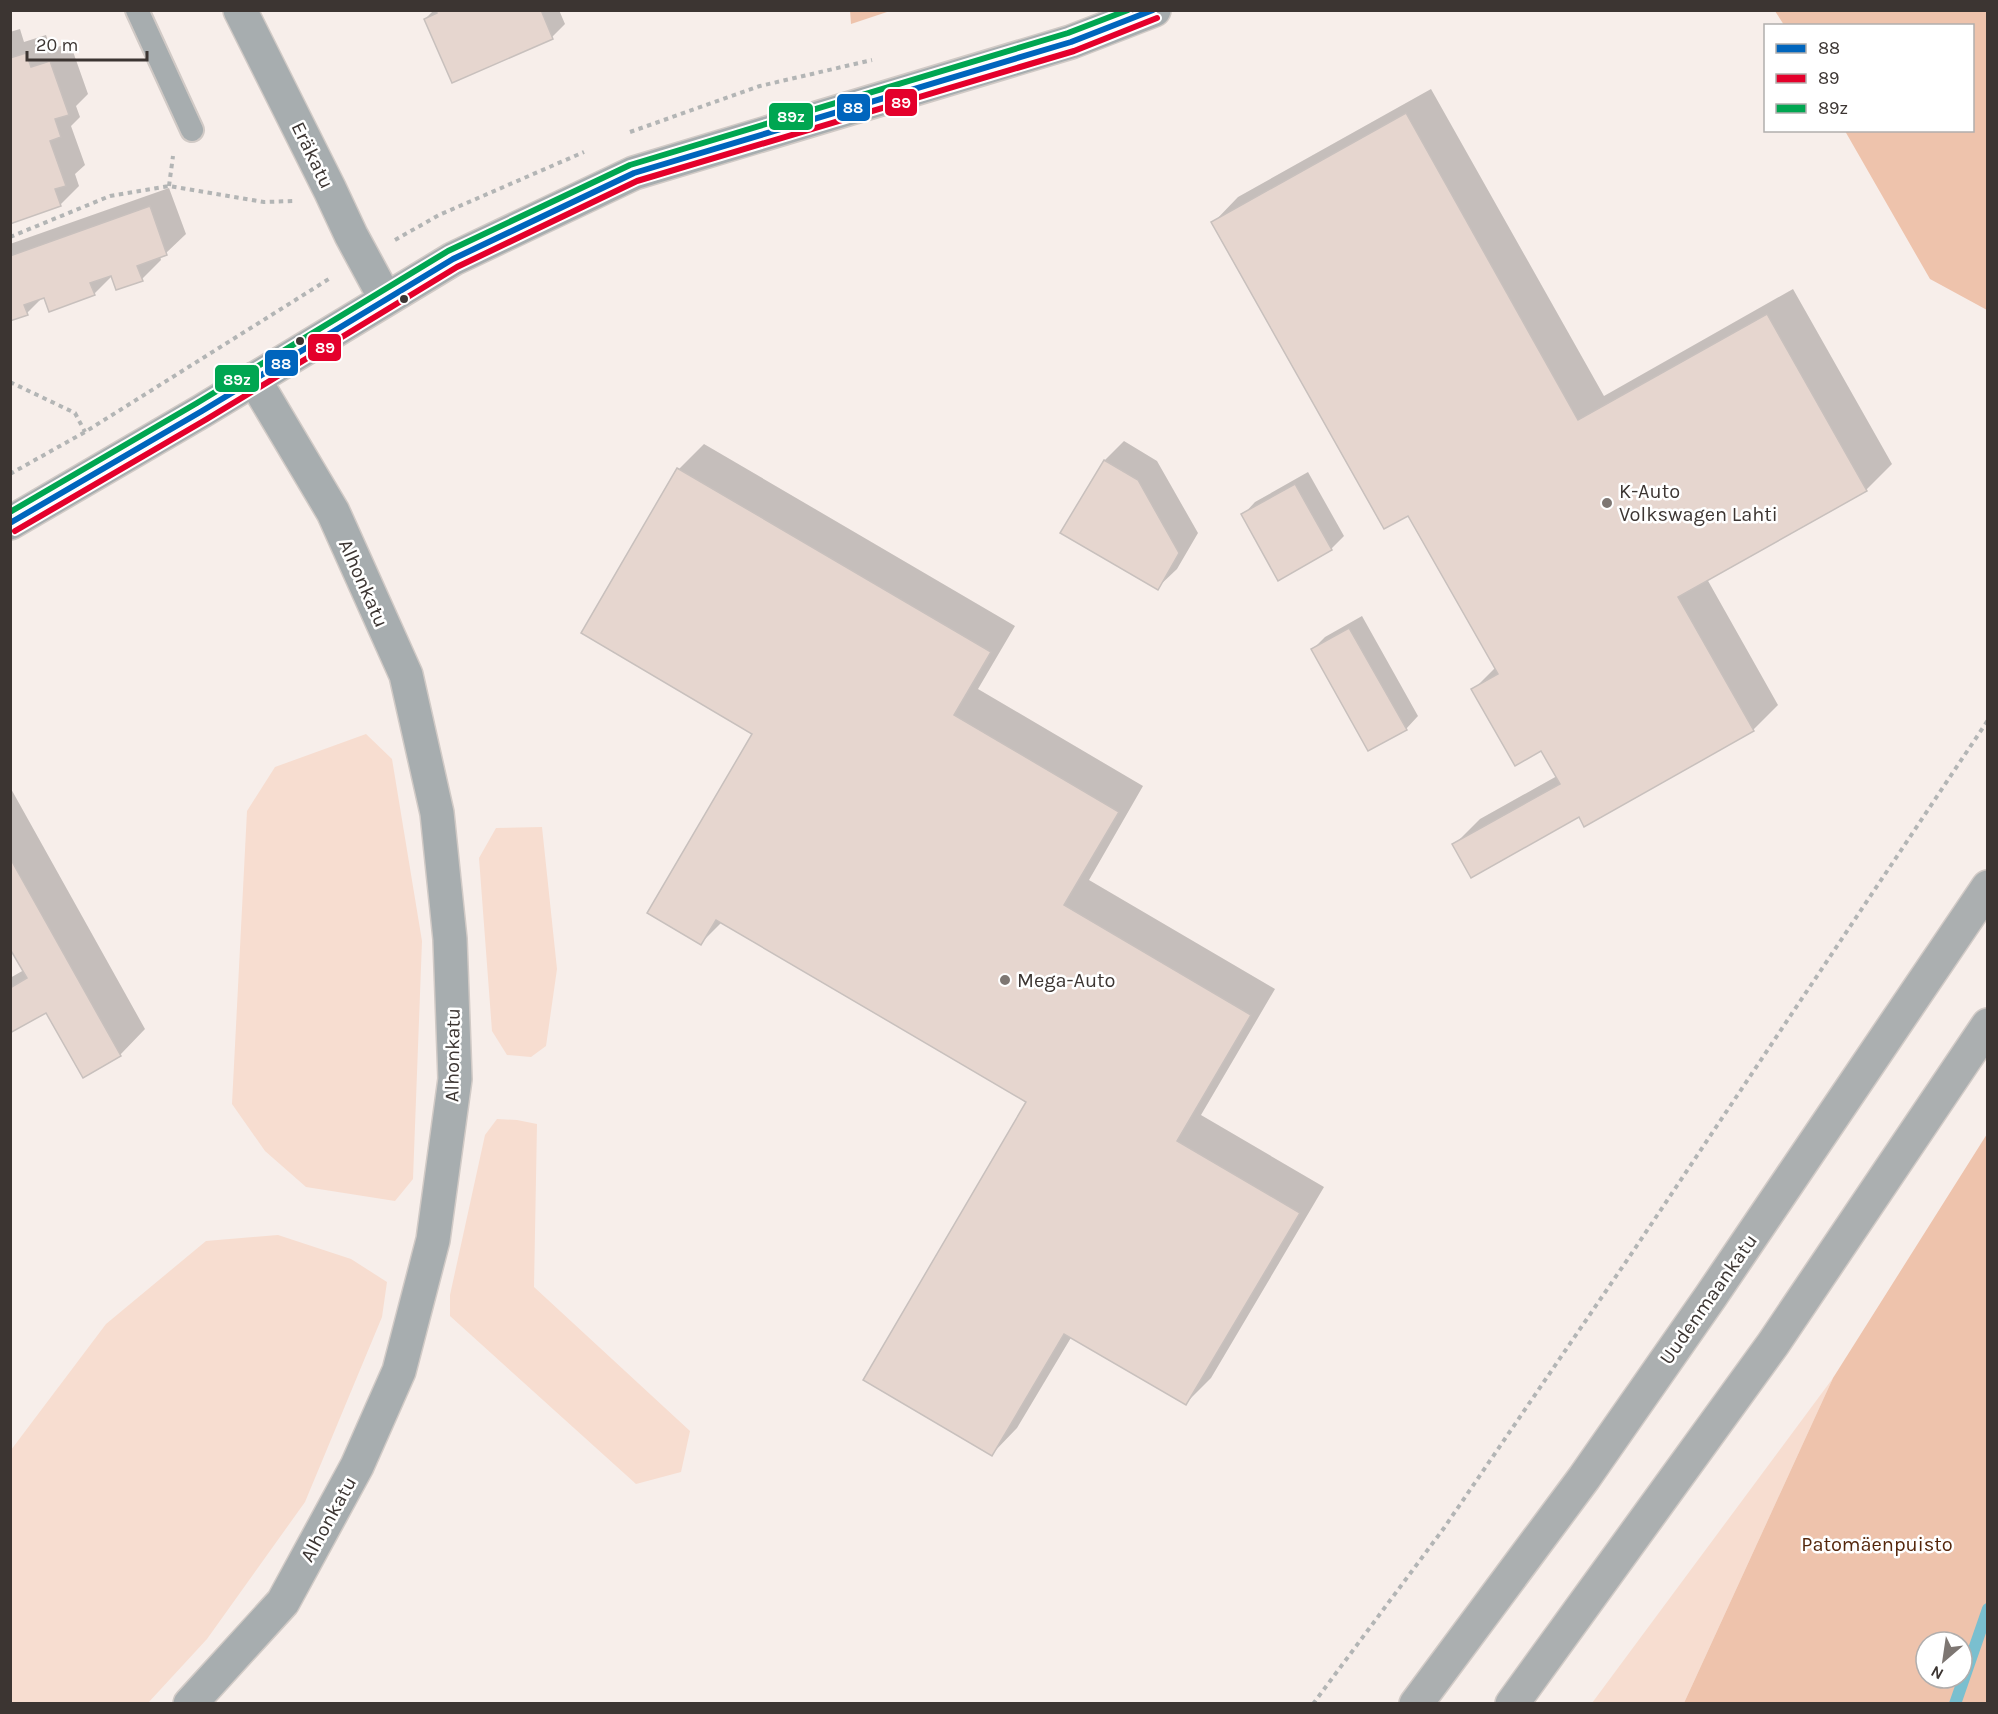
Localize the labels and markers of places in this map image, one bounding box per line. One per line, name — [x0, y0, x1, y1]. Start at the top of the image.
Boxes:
unlabelled marker — [398, 293, 410, 305]
unlabelled marker — [294, 335, 306, 347]
place label: K-Auto Volkswagen Lahti — [1619, 480, 1778, 526]
marker: K-Auto Volkswagen Lahti — [1600, 496, 1614, 510]
place label: Mega-Auto — [1017, 969, 1116, 992]
marker: Mega-Auto — [998, 973, 1012, 987]

